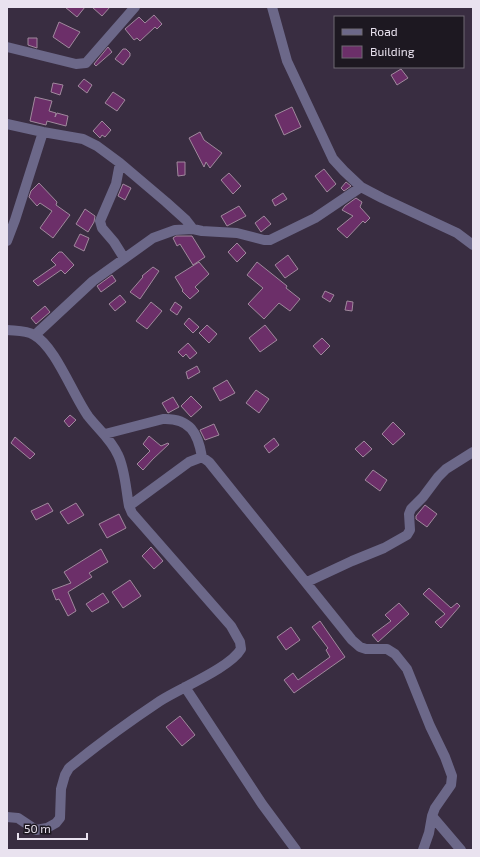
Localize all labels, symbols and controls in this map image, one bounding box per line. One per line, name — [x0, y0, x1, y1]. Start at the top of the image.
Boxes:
legend — [334, 16, 464, 68]
text: Road — [370, 24, 398, 38]
text: Building — [370, 44, 415, 58]
scale bar — [18, 815, 87, 841]
text: 50 m — [24, 821, 51, 835]

